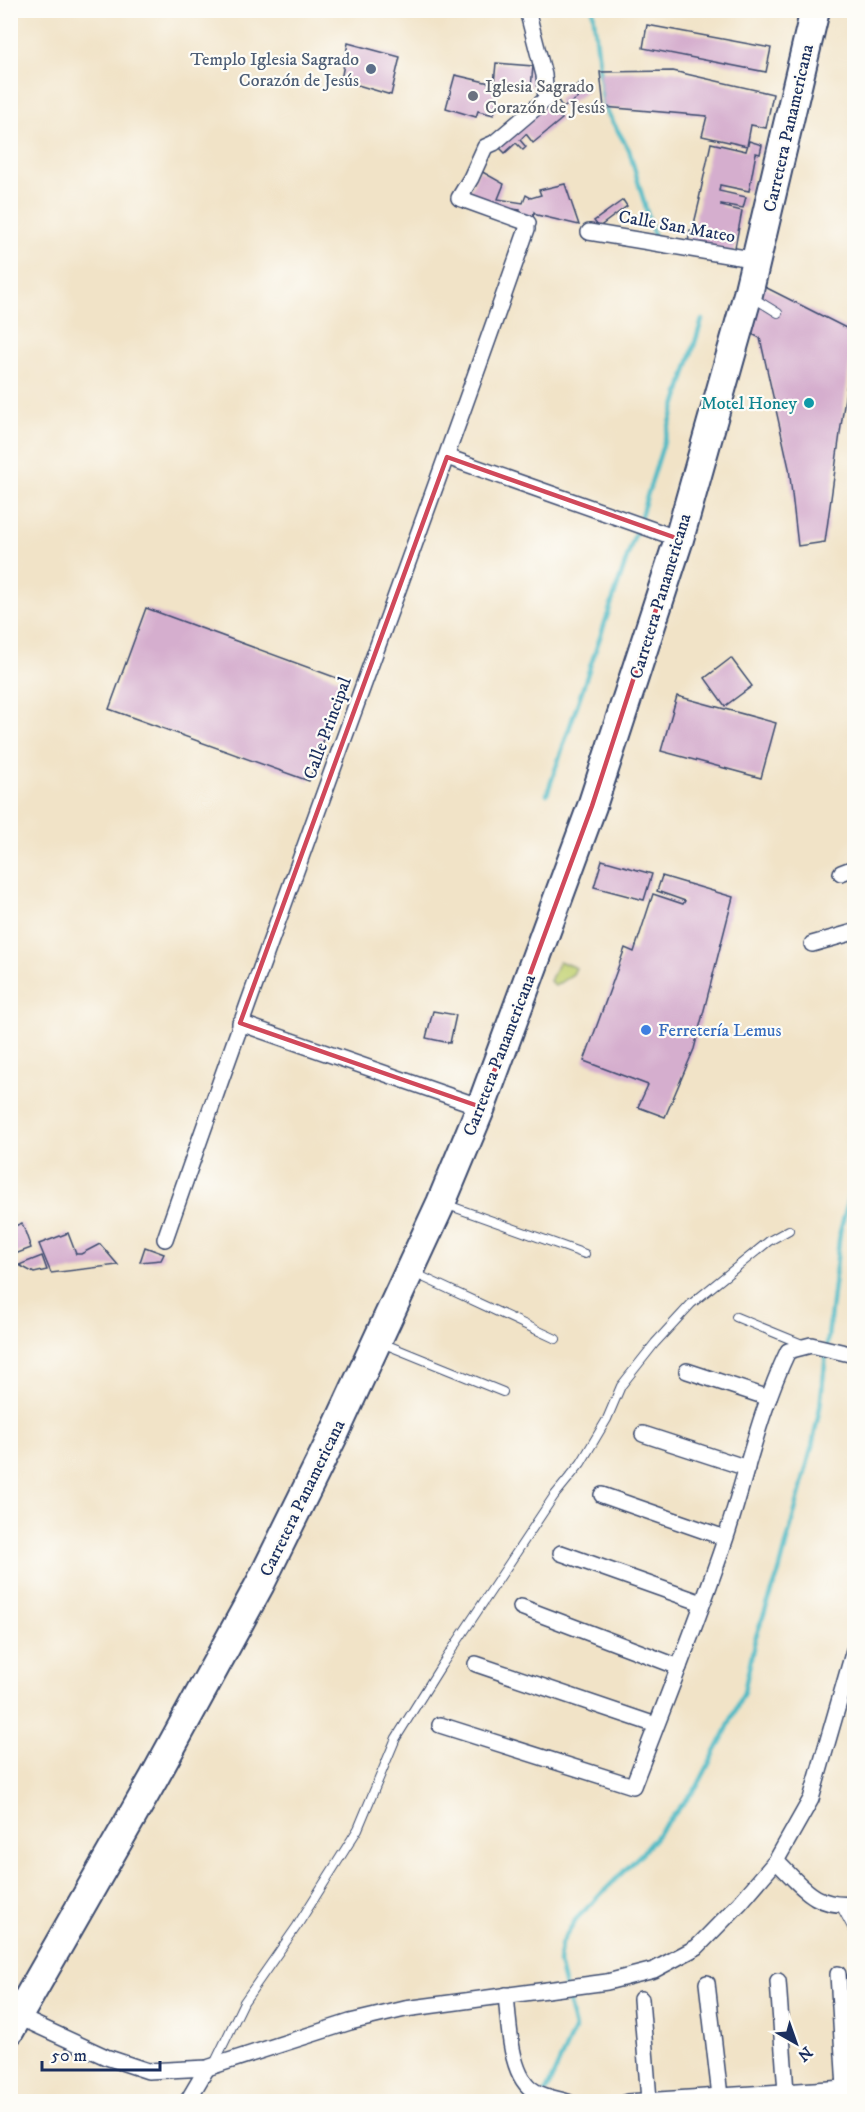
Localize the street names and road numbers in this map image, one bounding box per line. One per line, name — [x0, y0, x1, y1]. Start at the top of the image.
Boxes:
street label: Carretera Panamericana — [759, 42, 819, 214]
street label: Calle San Mateo — [617, 206, 737, 248]
street label: Carretera Panamericana — [625, 511, 697, 682]
street label: Calle Principal — [299, 674, 357, 783]
street label: Carretera Panamericana — [459, 971, 541, 1139]
street label: Carretera Panamericana — [255, 1416, 351, 1580]

